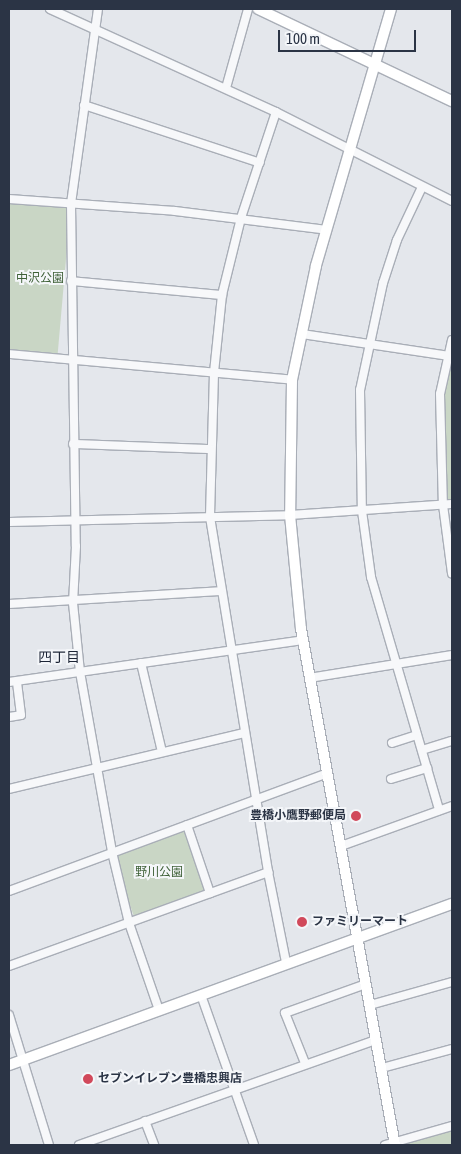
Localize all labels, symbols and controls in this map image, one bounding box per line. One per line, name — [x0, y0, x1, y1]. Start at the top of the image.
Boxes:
scale bar — [281, 20, 418, 52]
text: 100 m — [286, 30, 320, 47]
park label: 中沢公園 — [16, 272, 64, 286]
district label: 四丁目 — [38, 649, 80, 665]
place label: 豊橋小鷹野郵便局 — [250, 809, 346, 823]
marker: 豊橋小鷹野郵便局 — [350, 810, 362, 822]
park label: 野川公園 — [135, 866, 183, 880]
place label: ファミリーマート — [312, 915, 408, 929]
marker: ファミリーマート — [296, 916, 308, 928]
place label: セブンイレブン豊橋忠興店 — [98, 1072, 242, 1086]
marker: セブンイレブン豊橋忠興店 — [82, 1073, 94, 1085]

